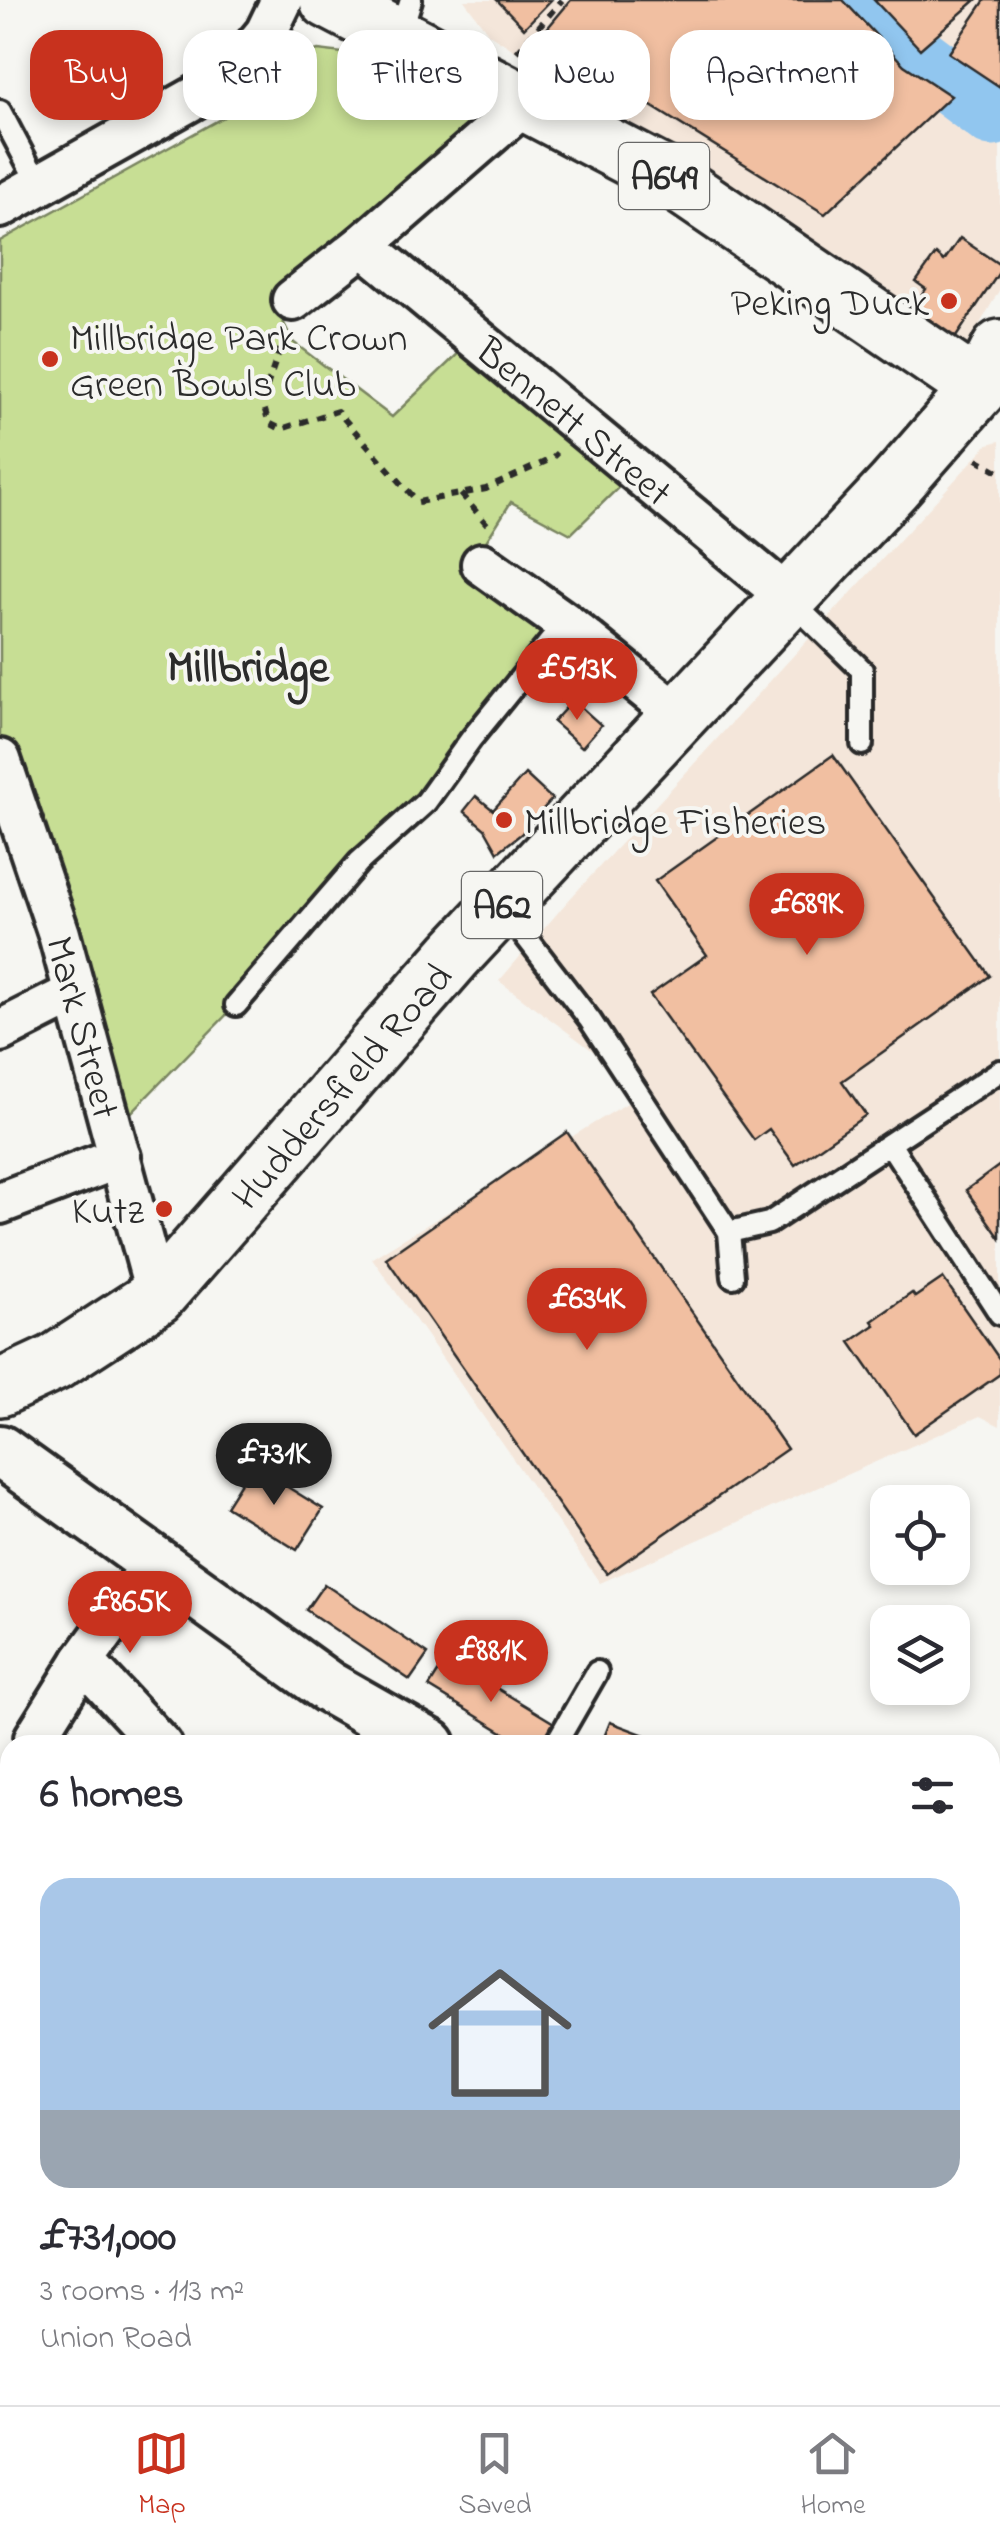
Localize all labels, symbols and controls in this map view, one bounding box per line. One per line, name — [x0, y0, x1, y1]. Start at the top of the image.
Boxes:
chip: Buy — [30, 30, 163, 120]
chip: Rent — [183, 30, 317, 120]
chip: Filters — [337, 30, 498, 120]
chip: New — [518, 30, 650, 120]
chip: Apartment — [670, 30, 894, 120]
road number: A649 — [619, 143, 709, 209]
place label: Peking Duck — [730, 276, 929, 335]
marker: Peking Duck — [938, 290, 960, 312]
place label: Millbridge Park Crown Green Bowls Club — [70, 311, 407, 416]
street label: Bennett Street — [460, 324, 683, 523]
marker: Millbridge Park Crown Green Bowls Club — [39, 348, 61, 370]
district label: Millbridge — [167, 637, 331, 705]
pin: £513K — [507, 638, 647, 723]
text: £513K — [538, 647, 616, 694]
place label: Millbridge Fisheries — [524, 795, 826, 854]
marker: Millbridge Fisheries — [493, 809, 515, 831]
road number: A62 — [462, 872, 542, 938]
pin: £689K — [737, 873, 877, 958]
text: £689K — [771, 882, 843, 929]
street label: Mark Street — [27, 930, 133, 1126]
street label: Huddersfield Road — [220, 952, 469, 1225]
place label: Kutz — [72, 1184, 144, 1243]
marker: Kutz — [153, 1198, 175, 1220]
pin: £634K — [517, 1268, 657, 1353]
text: £634K — [549, 1277, 625, 1324]
pin: £731K — [204, 1423, 344, 1508]
text: £731K — [238, 1432, 310, 1479]
map controls — [870, 1485, 970, 1705]
button: locate — [870, 1485, 970, 1585]
pin: £865K — [60, 1571, 200, 1656]
text: £865K — [90, 1580, 170, 1627]
button: layers — [870, 1605, 970, 1705]
pin: £881K — [421, 1620, 561, 1705]
text: £881K — [456, 1629, 526, 1676]
text: 6 homes — [40, 1765, 184, 1826]
icon: filters — [905, 1768, 960, 1823]
icon: home — [410, 1943, 590, 2123]
text: £731,000 — [40, 2208, 176, 2269]
text: 3 rooms · 113 m² — [40, 2269, 244, 2316]
text: Union Road — [40, 2316, 192, 2363]
tab: Map — [134, 2426, 189, 2527]
tab: Saved — [458, 2426, 531, 2527]
tab: Home — [800, 2426, 866, 2527]

